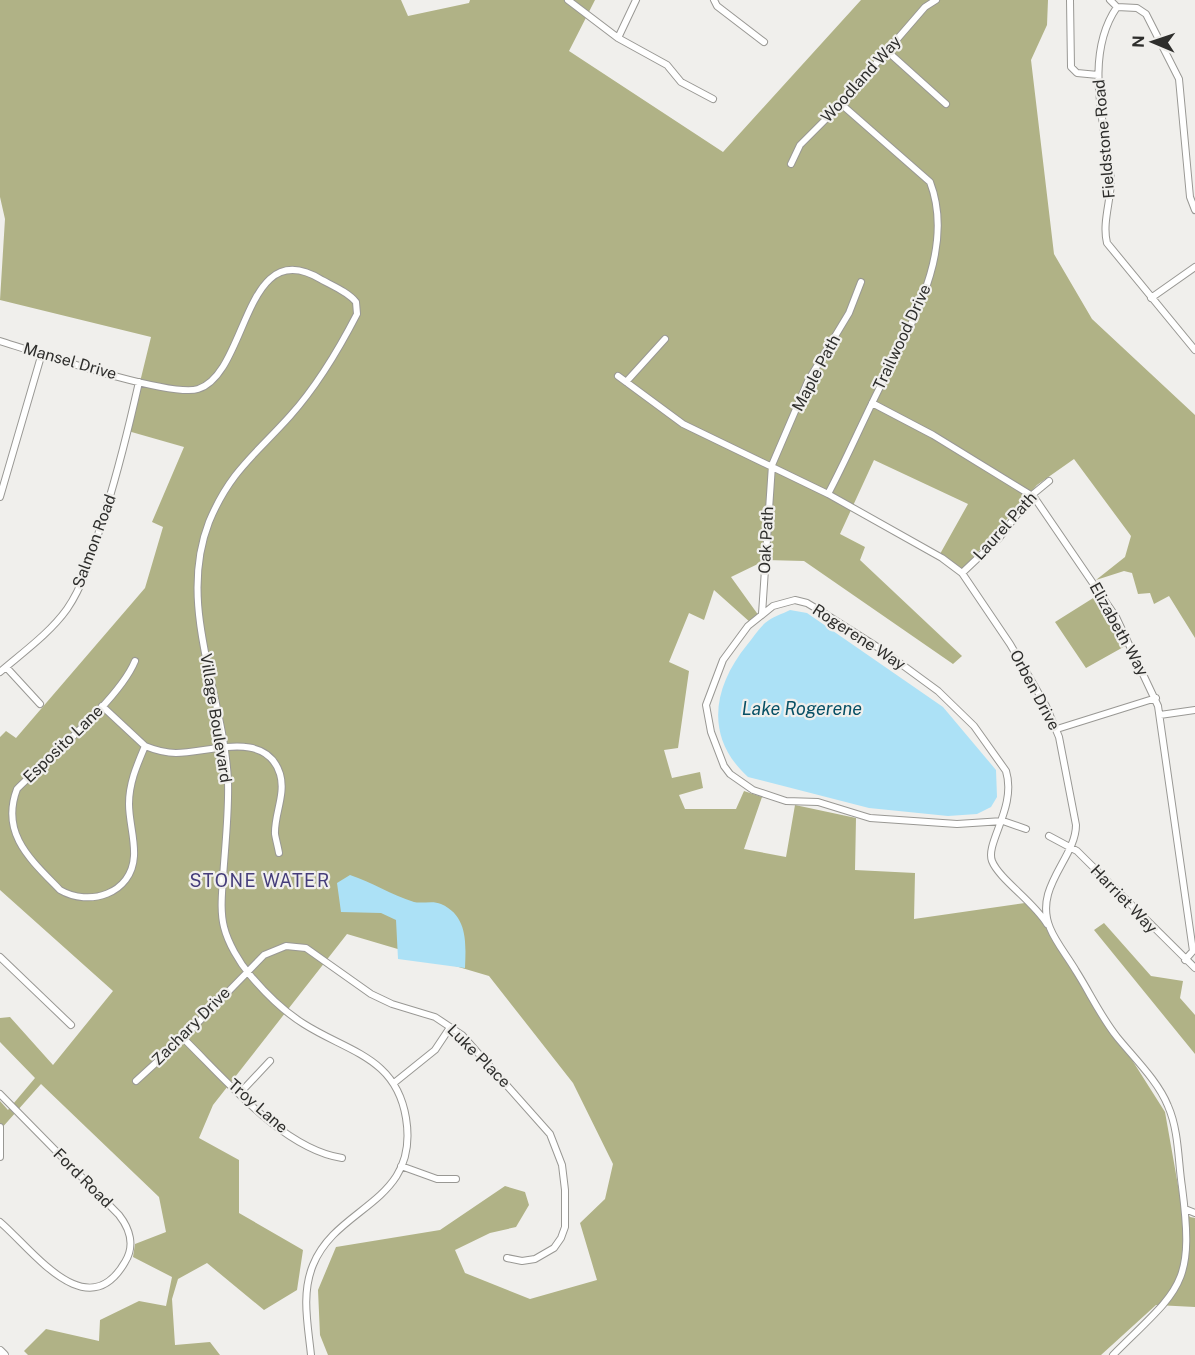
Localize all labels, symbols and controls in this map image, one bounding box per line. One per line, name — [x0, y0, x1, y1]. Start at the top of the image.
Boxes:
north arrow — [1123, 12, 1183, 72]
street label: Woodland Way — [817, 31, 905, 126]
text: N — [1129, 35, 1148, 48]
street label: Fieldstone Road — [1089, 79, 1119, 199]
street label: Trailwood Drive — [869, 281, 935, 393]
street label: Maple Path — [788, 332, 844, 414]
street label: Mansel Drive — [21, 339, 119, 383]
street label: Laurel Path — [969, 488, 1041, 564]
street label: Salmon Road — [68, 492, 120, 590]
street label: Oak Path — [755, 506, 777, 574]
street label: Elizabeth Way — [1085, 579, 1153, 679]
street label: Rogerene Way — [809, 600, 909, 674]
street label: Orben Drive — [1006, 647, 1064, 733]
street label: Village Boulevard — [196, 652, 236, 784]
water label: Lake Rogerene — [742, 698, 862, 719]
street label: Esposito Lane — [19, 701, 107, 787]
street label: Harriet Way — [1087, 861, 1162, 937]
district label: STONE WATER — [189, 870, 331, 891]
street label: Zachary Drive — [148, 983, 234, 1069]
street label: Luke Place — [443, 1020, 515, 1092]
street label: Troy Lane — [224, 1075, 292, 1137]
street label: Ford Road — [49, 1144, 117, 1212]

